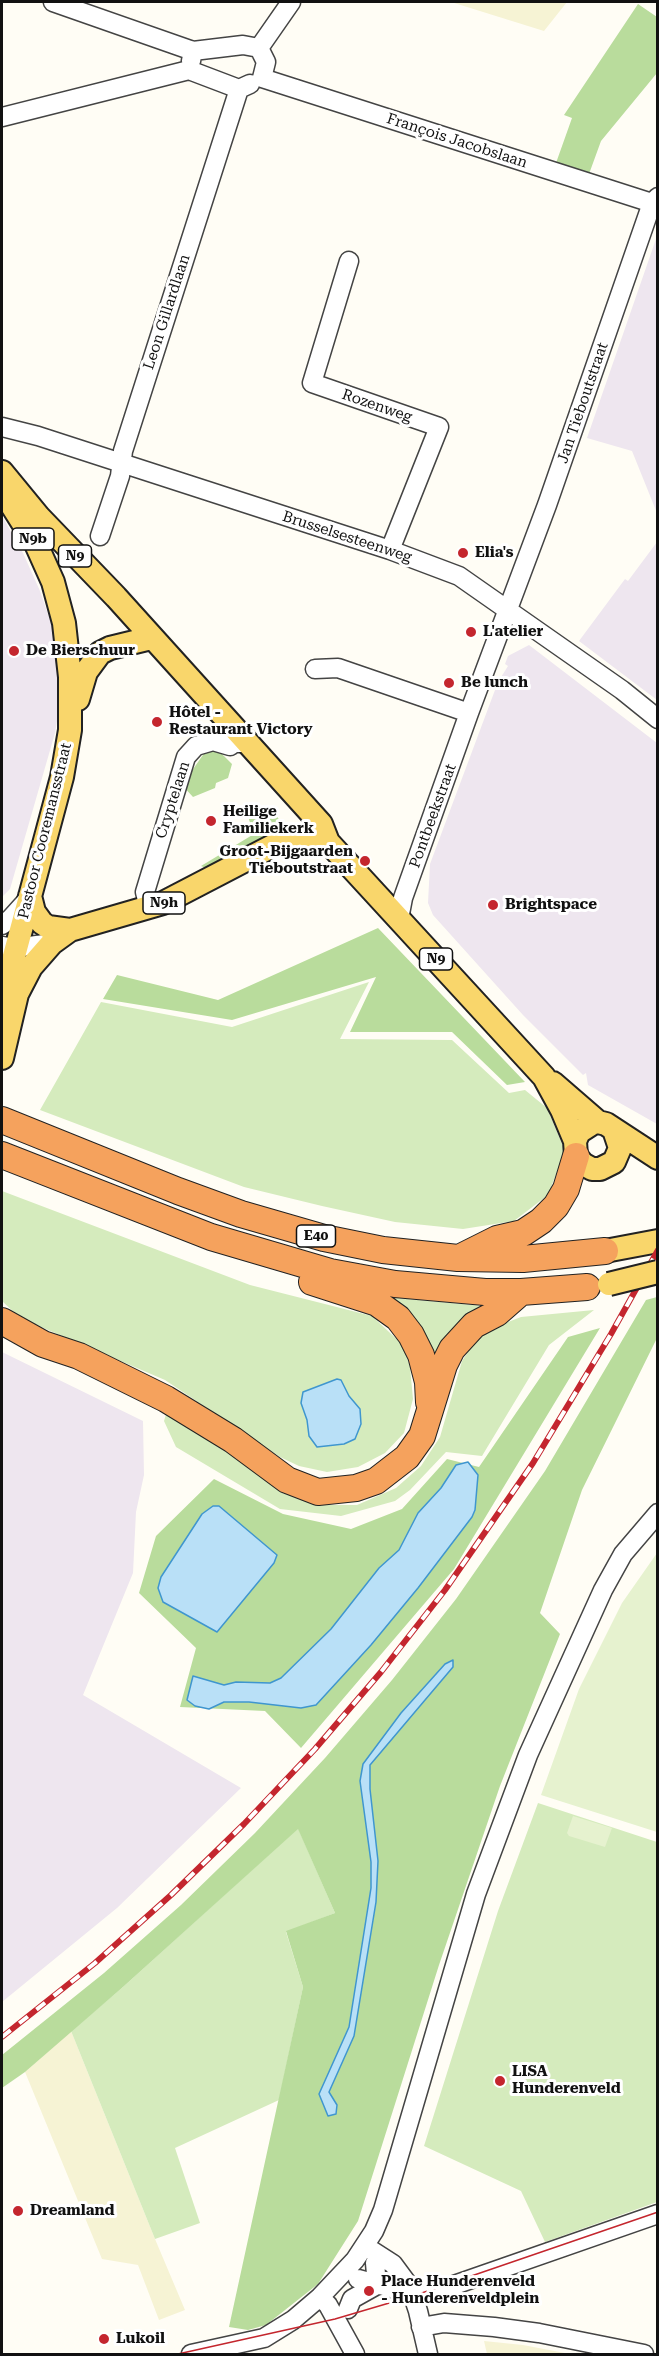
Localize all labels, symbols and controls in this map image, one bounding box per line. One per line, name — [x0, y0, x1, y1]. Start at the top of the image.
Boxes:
street label: François Jacobslaan — [384, 110, 530, 172]
street label: Leon Gillardlaan — [140, 252, 194, 372]
street label: Jan Tieboutstraat — [554, 340, 612, 466]
street label: Rozenweg — [340, 386, 414, 426]
street label: Brusselsesteenweg — [280, 508, 414, 566]
road number: N9b — [12, 528, 54, 550]
place label: Elia's — [475, 544, 513, 562]
road number: N9 — [58, 545, 92, 567]
marker: Elia's — [456, 546, 470, 560]
place label: L'atelier — [483, 623, 543, 641]
marker: L'atelier — [464, 625, 478, 639]
place label: De Bierschuur — [26, 642, 135, 660]
marker: De Bierschuur — [7, 644, 21, 658]
place label: Be lunch — [461, 674, 528, 692]
marker: Be lunch — [442, 676, 456, 690]
place label: Hôtel - Restaurant Victory — [169, 704, 313, 739]
marker: Hôtel - Restaurant Victory — [150, 715, 164, 729]
street label: Pastoor Cooremansstraat — [14, 741, 76, 921]
street label: Cryptelaan — [152, 759, 194, 841]
street label: Pontbeekstraat — [406, 761, 460, 871]
place label: Heilige Familiekerk — [223, 803, 314, 838]
marker: Heilige Familiekerk — [204, 814, 218, 828]
place label: Groot-Bijgaarden Tieboutstraat — [220, 843, 353, 878]
marker: Groot-Bijgaarden Tieboutstraat — [358, 854, 372, 868]
road number: N9h — [143, 892, 185, 914]
place label: Brightspace — [505, 896, 597, 914]
marker: Brightspace — [486, 898, 500, 912]
road number: N9 — [420, 948, 452, 970]
road number: E40 — [296, 1225, 336, 1247]
place label: LISA Hunderenveld — [512, 2063, 621, 2098]
marker: LISA Hunderenveld — [493, 2074, 507, 2088]
place label: Dreamland — [30, 2202, 115, 2220]
marker: Dreamland — [11, 2204, 25, 2218]
place label: Place Hunderenveld - Hunderenveldplein — [381, 2273, 539, 2308]
marker: Place Hunderenveld - Hunderenveldplein — [362, 2284, 376, 2298]
place label: Lukoil — [116, 2330, 165, 2348]
marker: Lukoil — [97, 2332, 111, 2346]

